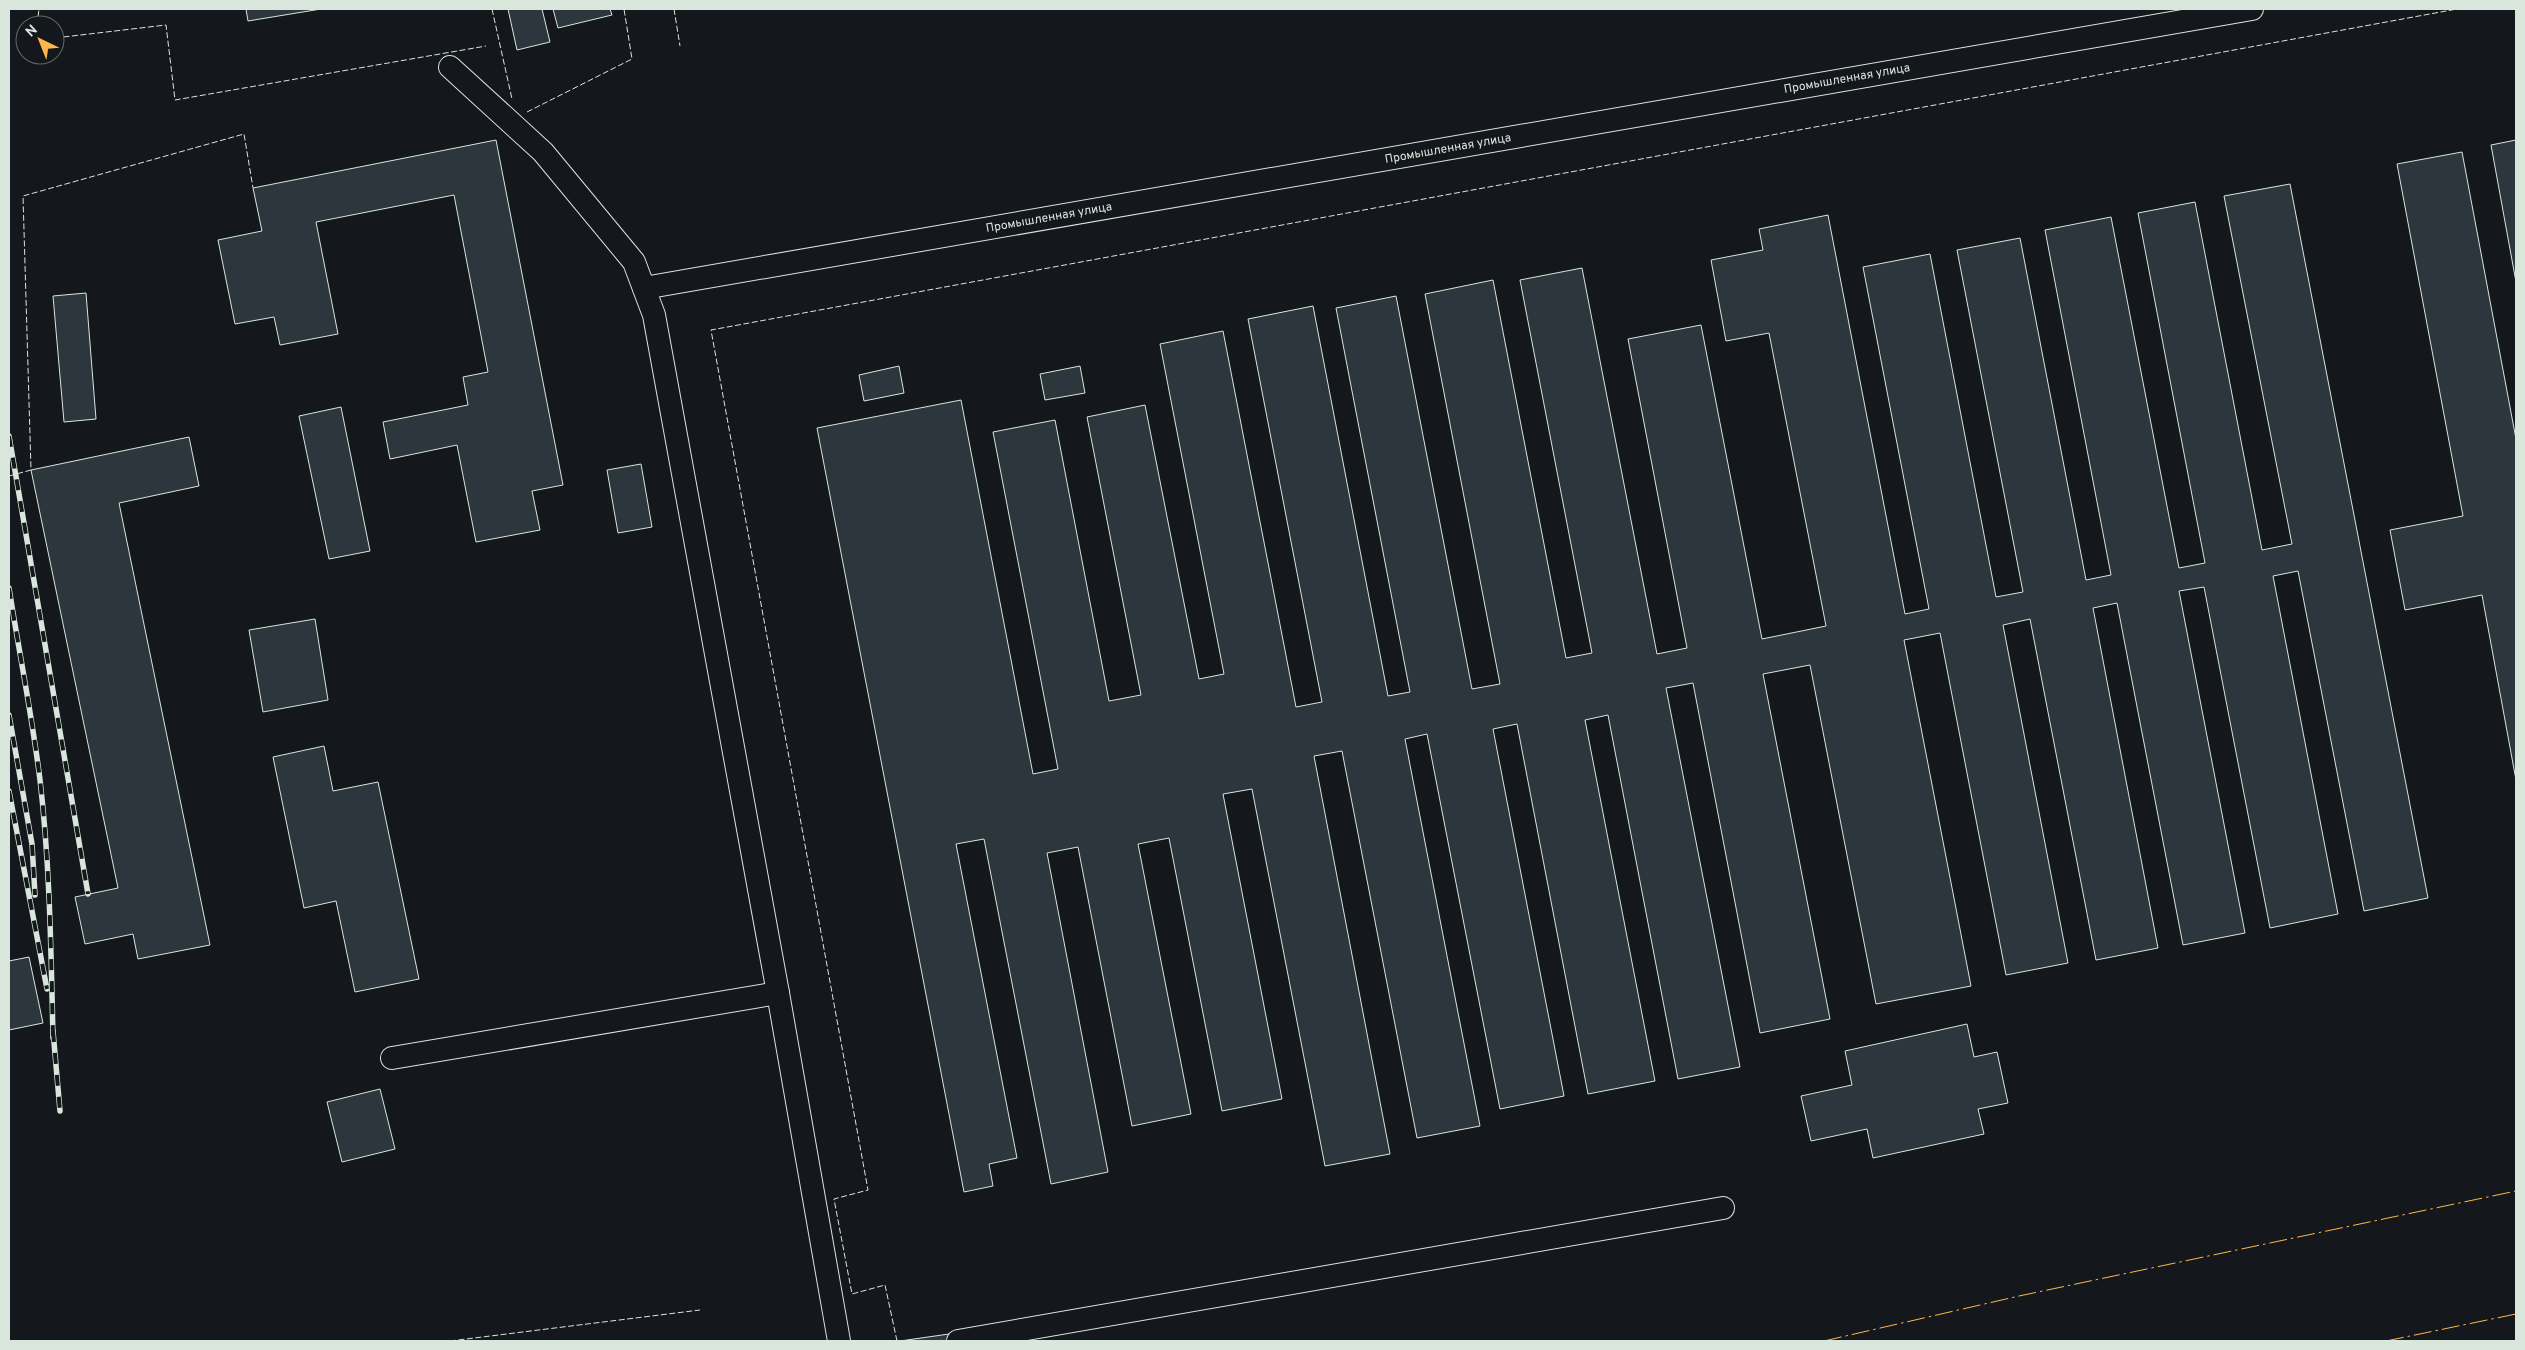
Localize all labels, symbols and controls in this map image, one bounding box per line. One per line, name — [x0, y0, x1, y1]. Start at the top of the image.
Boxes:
north arrow — [15, 15, 65, 65]
text: N — [23, 22, 42, 41]
street label: Промышленная улица — [1783, 60, 1911, 98]
street label: Промышленная улица — [1384, 130, 1512, 168]
street label: Промышленная улица — [985, 199, 1113, 237]

